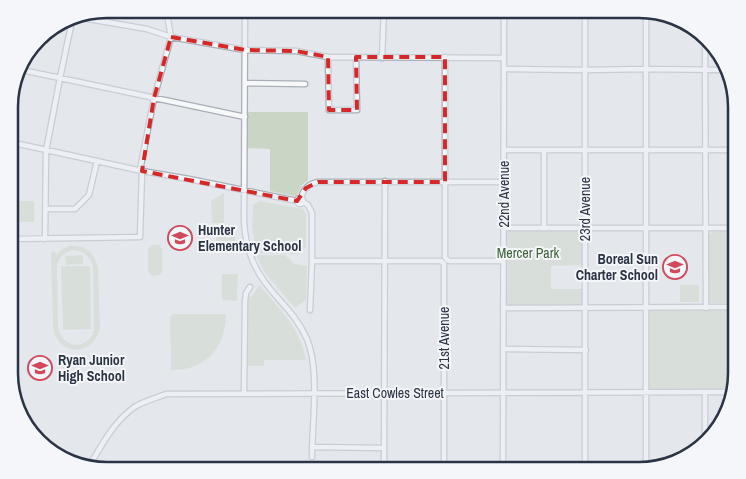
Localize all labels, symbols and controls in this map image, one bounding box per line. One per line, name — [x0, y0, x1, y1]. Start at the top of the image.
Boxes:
street label: 22nd Avenue — [495, 161, 513, 227]
street label: 23rd Avenue — [576, 177, 594, 241]
place label: Hunter Elementary School — [198, 221, 301, 255]
school or university icon: Hunter Elementary School — [167, 225, 193, 251]
park label: Mercer Park — [497, 244, 560, 262]
place label: Boreal Sun Charter School — [576, 250, 658, 284]
school or university icon: Boreal Sun Charter School — [662, 254, 688, 280]
street label: 21st Avenue — [435, 307, 453, 370]
place label: Ryan Junior High School — [58, 351, 125, 385]
school or university icon: Ryan Junior High School — [27, 355, 53, 381]
street label: East Cowles Street — [346, 384, 444, 402]

